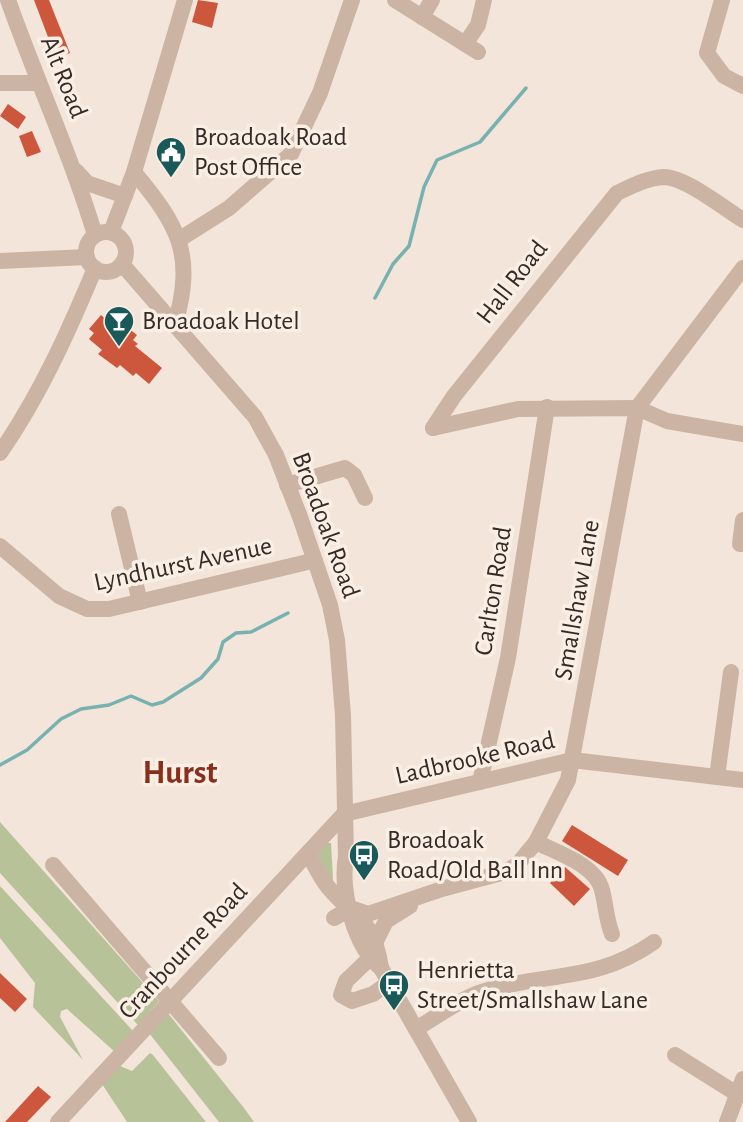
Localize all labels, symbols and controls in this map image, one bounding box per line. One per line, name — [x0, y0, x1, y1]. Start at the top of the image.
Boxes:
street label: Alt Road — [36, 32, 92, 122]
place label: Broadoak Road Post Office — [194, 124, 347, 180]
public building icon: Broadoak Road Post Office — [154, 135, 188, 179]
street label: Hall Road — [472, 235, 552, 329]
bar icon: Broadoak Hotel — [102, 304, 136, 348]
place label: Broadoak Hotel — [142, 308, 300, 334]
street label: Broadoak Road — [288, 449, 364, 601]
street label: Smallshaw Lane — [550, 518, 604, 682]
street label: Carlton Road — [470, 525, 516, 657]
street label: Lyndhurst Avenue — [92, 532, 274, 596]
street label: Ladbrooke Road — [393, 727, 557, 789]
district label: Hurst — [143, 757, 217, 790]
place label: Broadoak Road/Old Ball Inn — [387, 827, 563, 883]
bus stop icon: Broadoak Road/Old Ball Inn — [347, 838, 381, 882]
street label: Cranbourne Road — [114, 878, 252, 1024]
place label: Henrietta Street/Smallshaw Lane — [417, 957, 648, 1013]
bus stop icon: Henrietta Street/Smallshaw Lane — [377, 968, 411, 1012]

